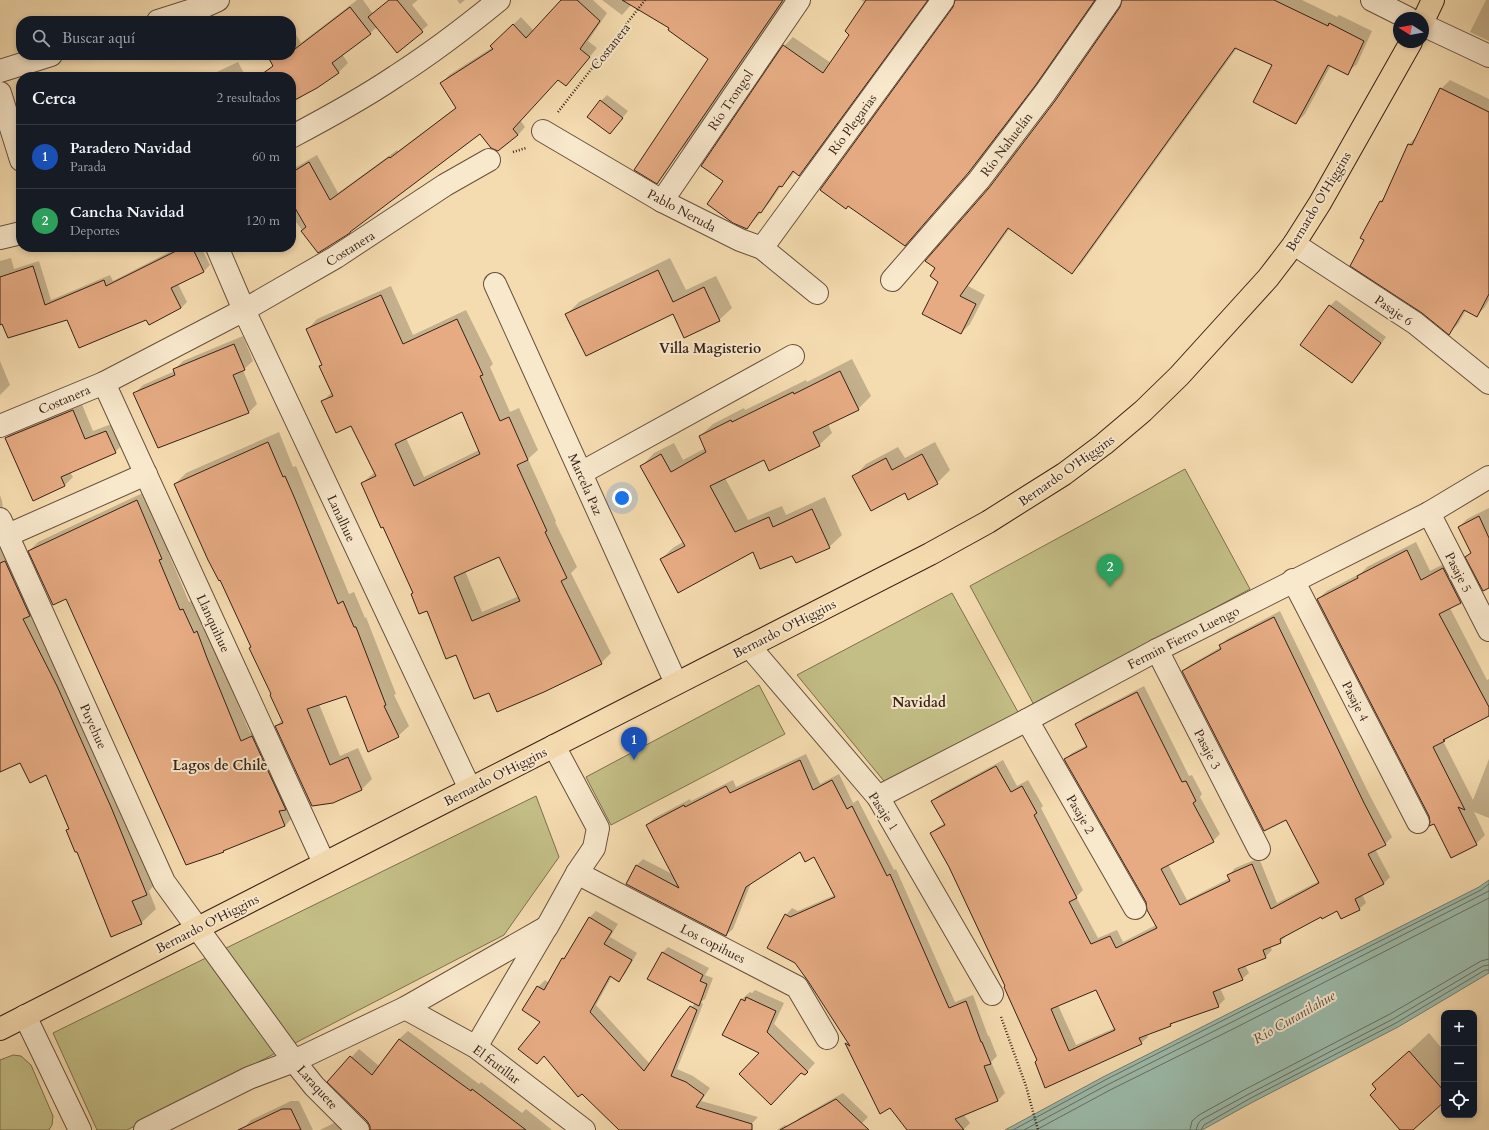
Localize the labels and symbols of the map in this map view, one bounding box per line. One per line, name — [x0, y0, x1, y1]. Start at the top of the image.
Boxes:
north arrow — [1393, 12, 1429, 48]
street label: Costanera — [587, 19, 635, 74]
street label: Río Trongol — [704, 66, 758, 134]
street label: Río Plegarias — [825, 90, 881, 159]
street label: Río Nahuelán — [977, 108, 1037, 181]
street label: Bernardo O'Higgins — [1282, 148, 1356, 255]
street label: Pablo Neruda — [644, 185, 719, 237]
street label: Costanera — [323, 227, 379, 271]
street label: Pasaje 6 — [1371, 291, 1417, 330]
district label: Villa Magisterio — [659, 339, 761, 358]
street label: Costanera — [36, 381, 93, 419]
street label: Bernardo O'Higgins — [1015, 431, 1118, 511]
street label: Marcela Paz — [563, 451, 607, 518]
your location — [612, 488, 632, 508]
street label: Lanalhue — [322, 492, 360, 545]
street label: Pasaje 5 — [1440, 549, 1476, 596]
pin: 2 — [1097, 554, 1123, 587]
street label: Llanquihue — [192, 591, 234, 655]
street label: Bernardo O'Higgins — [730, 595, 839, 663]
street label: Fermin Fierro Luengo — [1124, 602, 1242, 674]
street label: Pasaje 4 — [1337, 678, 1373, 725]
district label: Navidad — [892, 693, 946, 712]
street label: Puyehue — [75, 701, 111, 752]
street label: Pasaje 3 — [1189, 726, 1225, 773]
pin: 1 — [621, 727, 647, 760]
street label: Bernardo O'Higgins — [441, 743, 550, 811]
district label: Lagos de Chile — [172, 756, 268, 775]
street label: Pasaje 1 — [864, 789, 902, 834]
street label: Pasaje 2 — [1062, 791, 1099, 838]
street label: Bernardo O'Higgins — [153, 890, 262, 958]
street label: Los copihues — [677, 920, 748, 968]
water label: Río Curanilahue — [1250, 986, 1339, 1049]
street label: El frutillar — [469, 1041, 524, 1089]
street label: Laraquete — [293, 1062, 342, 1114]

